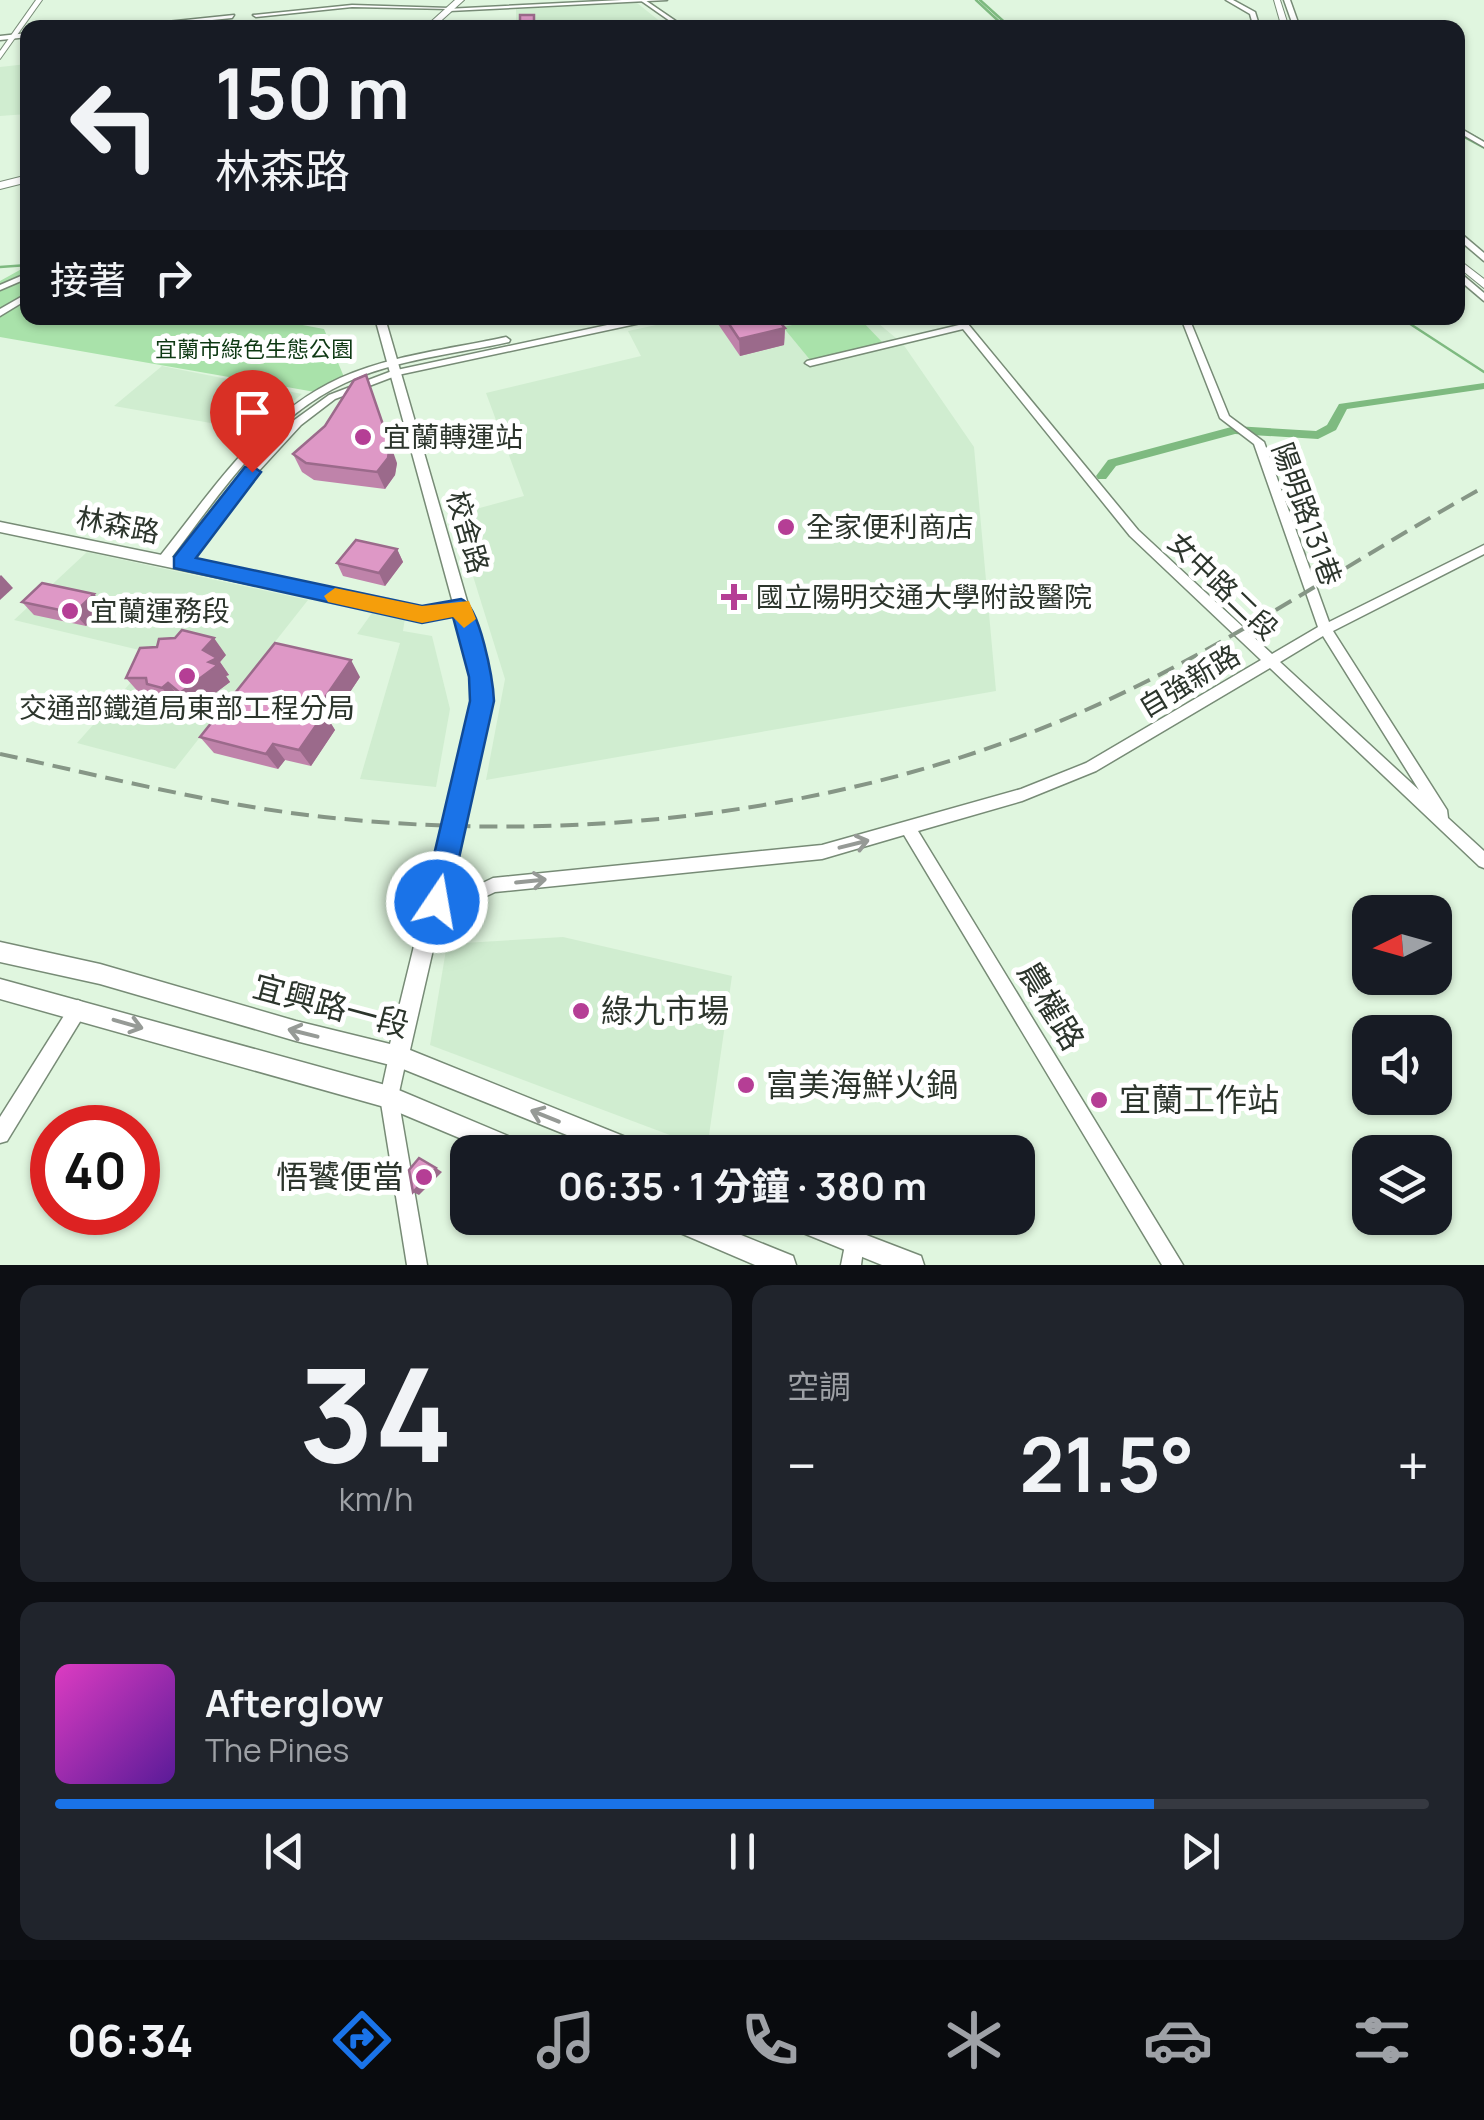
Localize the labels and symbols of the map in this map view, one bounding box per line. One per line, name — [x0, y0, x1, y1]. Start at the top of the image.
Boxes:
park label: 宜蘭市綠色生態公園 — [155, 334, 353, 364]
pin — [210, 370, 295, 473]
place label: 宜蘭轉運站 — [383, 417, 523, 455]
marker: 宜蘭轉運站 — [352, 426, 374, 448]
street label: 陽明路131巷 — [1265, 437, 1351, 590]
street label: 校舍路 — [439, 486, 499, 577]
street label: 林森路 — [73, 497, 163, 551]
place label: 全家便利商店 — [806, 507, 974, 545]
marker: 全家便利商店 — [775, 516, 797, 538]
street label: 女中路二段 — [1160, 523, 1287, 648]
place label: 國立陽明交通大學附設醫院 — [756, 577, 1092, 615]
marker: 國立陽明交通大學附設醫院 — [721, 584, 747, 610]
place label: 宜蘭運務段 — [90, 591, 230, 629]
marker: 宜蘭運務段 — [59, 600, 81, 622]
street label: 自強新路 — [1131, 635, 1246, 725]
marker: 交通部鐵道局東部工程分局 — [176, 665, 198, 687]
place label: 交通部鐵道局東部工程分局 — [19, 688, 355, 726]
one-way arrow — [837, 834, 869, 852]
position arrow — [385, 850, 489, 954]
one-way arrow — [515, 871, 547, 890]
north arrow — [1352, 895, 1452, 995]
street label: 農權路 — [1008, 953, 1095, 1058]
street label: 宜興路一段 — [248, 963, 414, 1047]
place label: 綠九市場 — [601, 988, 729, 1032]
marker: 綠九市場 — [570, 1000, 592, 1022]
one-way arrow — [112, 1016, 143, 1034]
one-way arrow — [288, 1023, 320, 1041]
place label: 富美海鮮火鍋 — [766, 1062, 958, 1106]
marker: 富美海鮮火鍋 — [735, 1074, 757, 1096]
place label: 宜蘭工作站 — [1119, 1077, 1279, 1121]
marker: 宜蘭工作站 — [1088, 1089, 1110, 1111]
speed limit sign: 40 — [30, 1105, 160, 1235]
one-way arrow — [530, 1105, 560, 1123]
place label: 悟饕便當 — [276, 1154, 404, 1198]
marker: 悟饕便當 — [413, 1166, 435, 1188]

